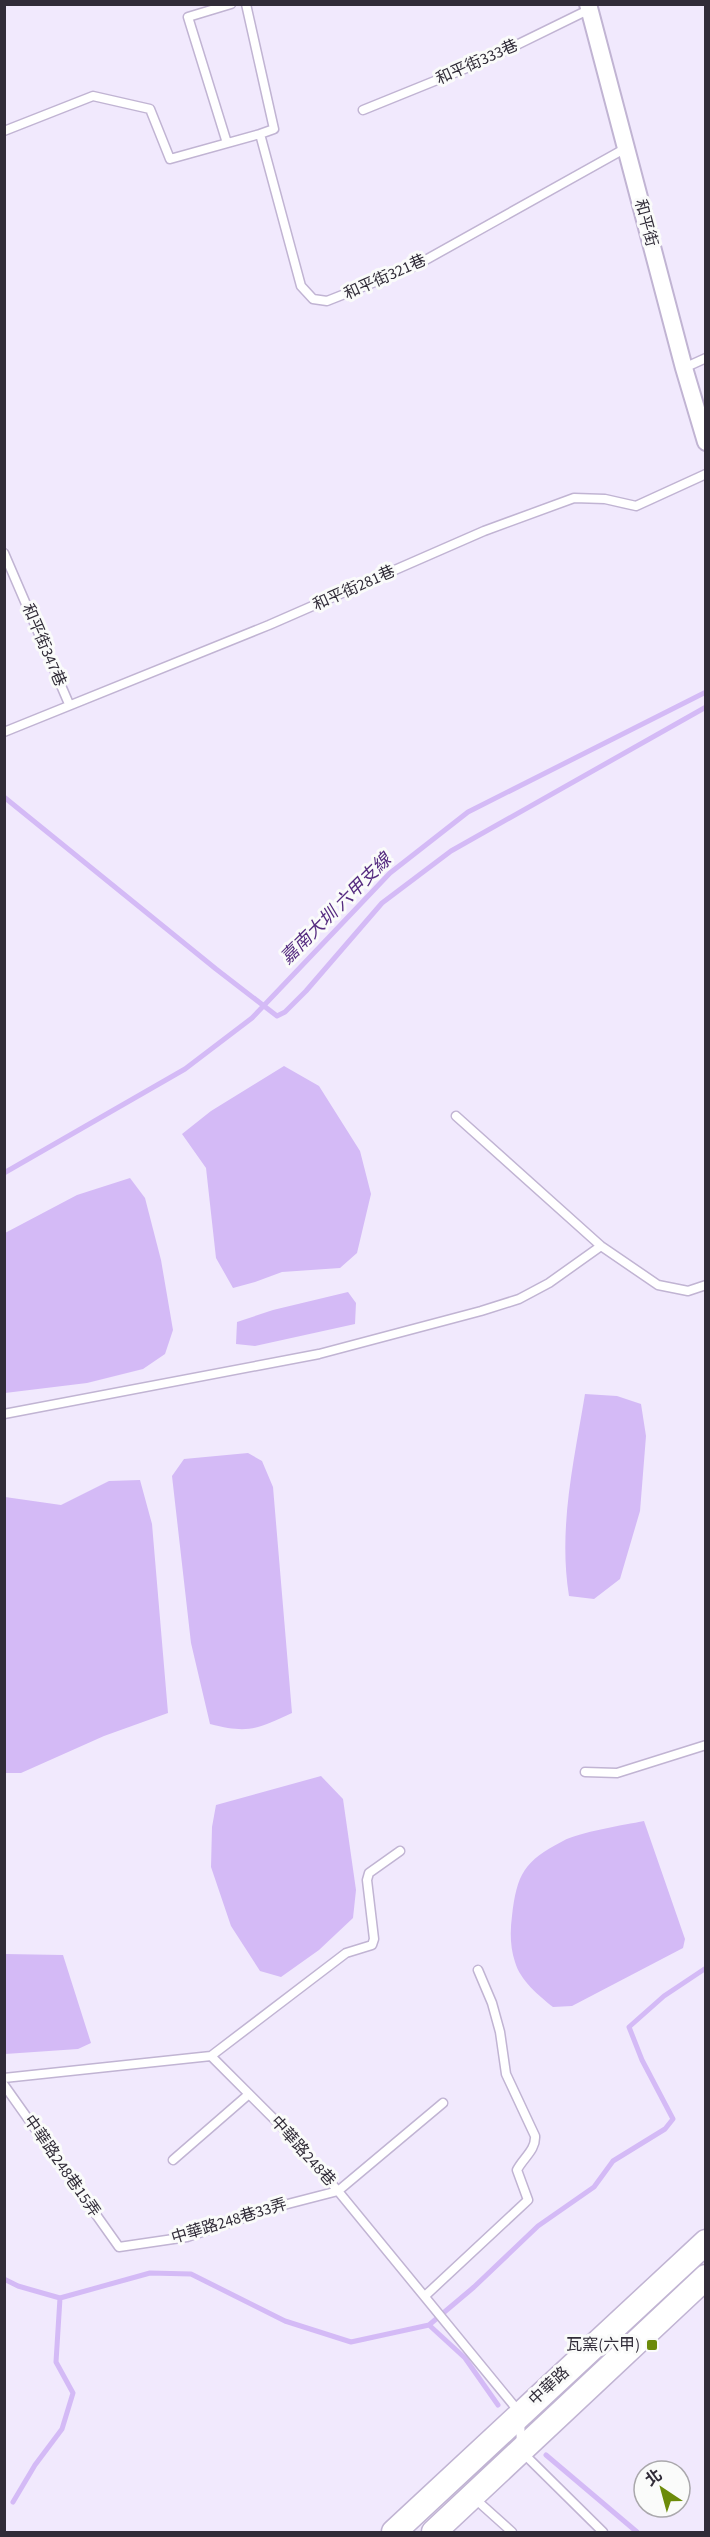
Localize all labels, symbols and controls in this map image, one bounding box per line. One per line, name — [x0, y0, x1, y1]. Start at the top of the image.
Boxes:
street label: 和平街333巷 — [432, 34, 522, 90]
street label: 和平街 — [629, 197, 663, 249]
street label: 和平街321巷 — [340, 249, 430, 305]
street label: 和平街281巷 — [309, 560, 399, 616]
street label: 和平街347巷 — [17, 600, 71, 690]
water label: 嘉南大圳 六甲支線 — [275, 847, 398, 970]
street label: 中華路248巷15弄 — [19, 2111, 105, 2221]
street label: 中華路248巷 — [265, 2111, 341, 2191]
street label: 中華路248巷33弄 — [169, 2193, 289, 2249]
place label: 瓦窯(六甲) — [566, 2334, 640, 2356]
marker: 瓦窯(六甲) — [645, 2338, 659, 2352]
street label: 中華路 — [524, 2362, 574, 2410]
north arrow — [632, 2459, 692, 2519]
text: 北 — [641, 2464, 667, 2491]

